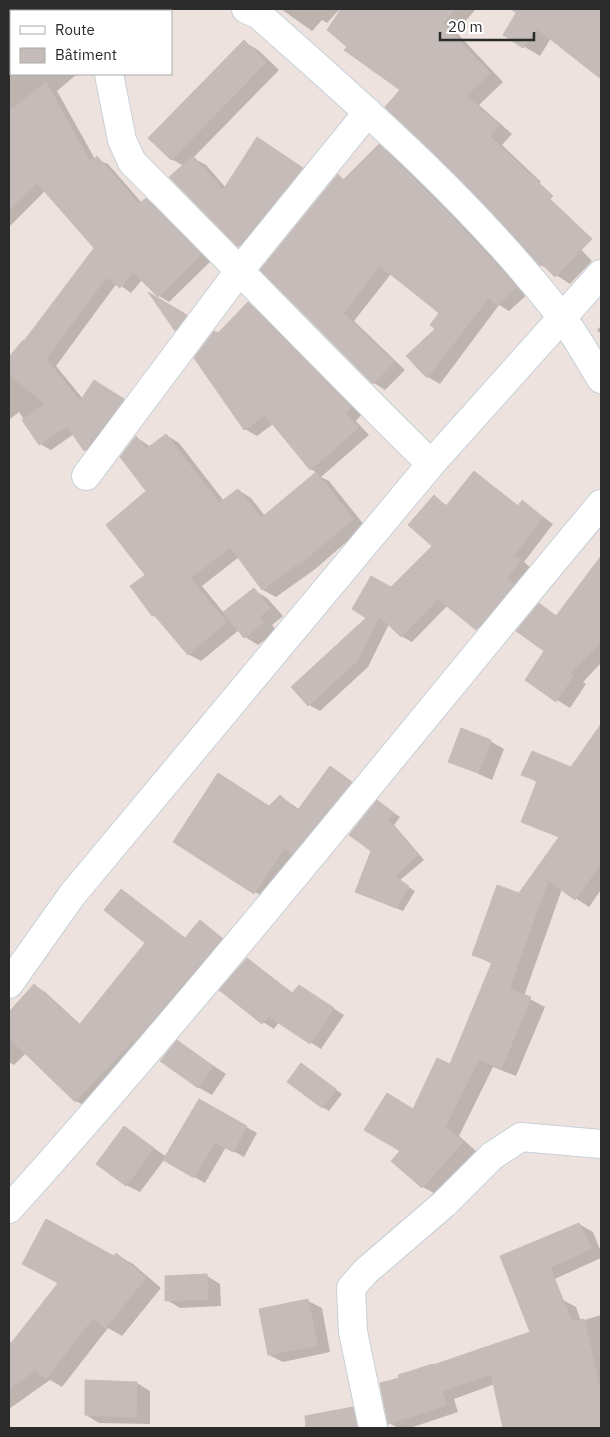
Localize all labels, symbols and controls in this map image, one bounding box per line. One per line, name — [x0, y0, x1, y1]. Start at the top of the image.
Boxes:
legend — [10, 10, 172, 75]
scale bar — [440, 10, 534, 42]
text: 20 m — [448, 17, 483, 36]
text: Route — [55, 20, 95, 39]
text: Bâtiment — [55, 45, 117, 64]

